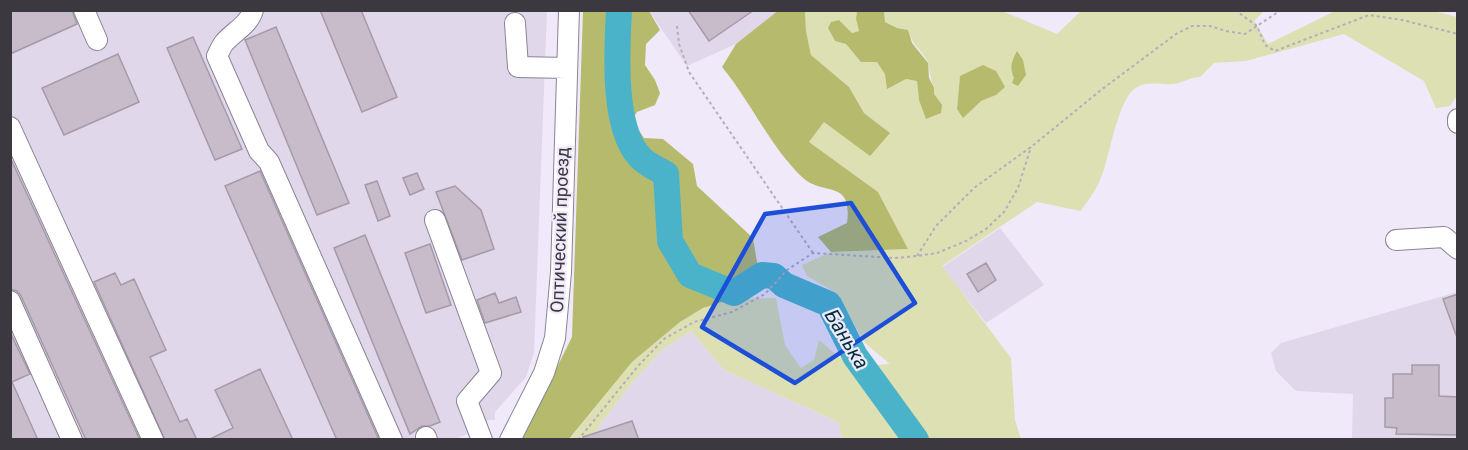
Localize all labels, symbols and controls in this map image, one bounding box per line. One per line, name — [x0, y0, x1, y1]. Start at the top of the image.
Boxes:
street label: Оптический проезд — [546, 147, 573, 313]
water label: Банька — [820, 305, 874, 373]

